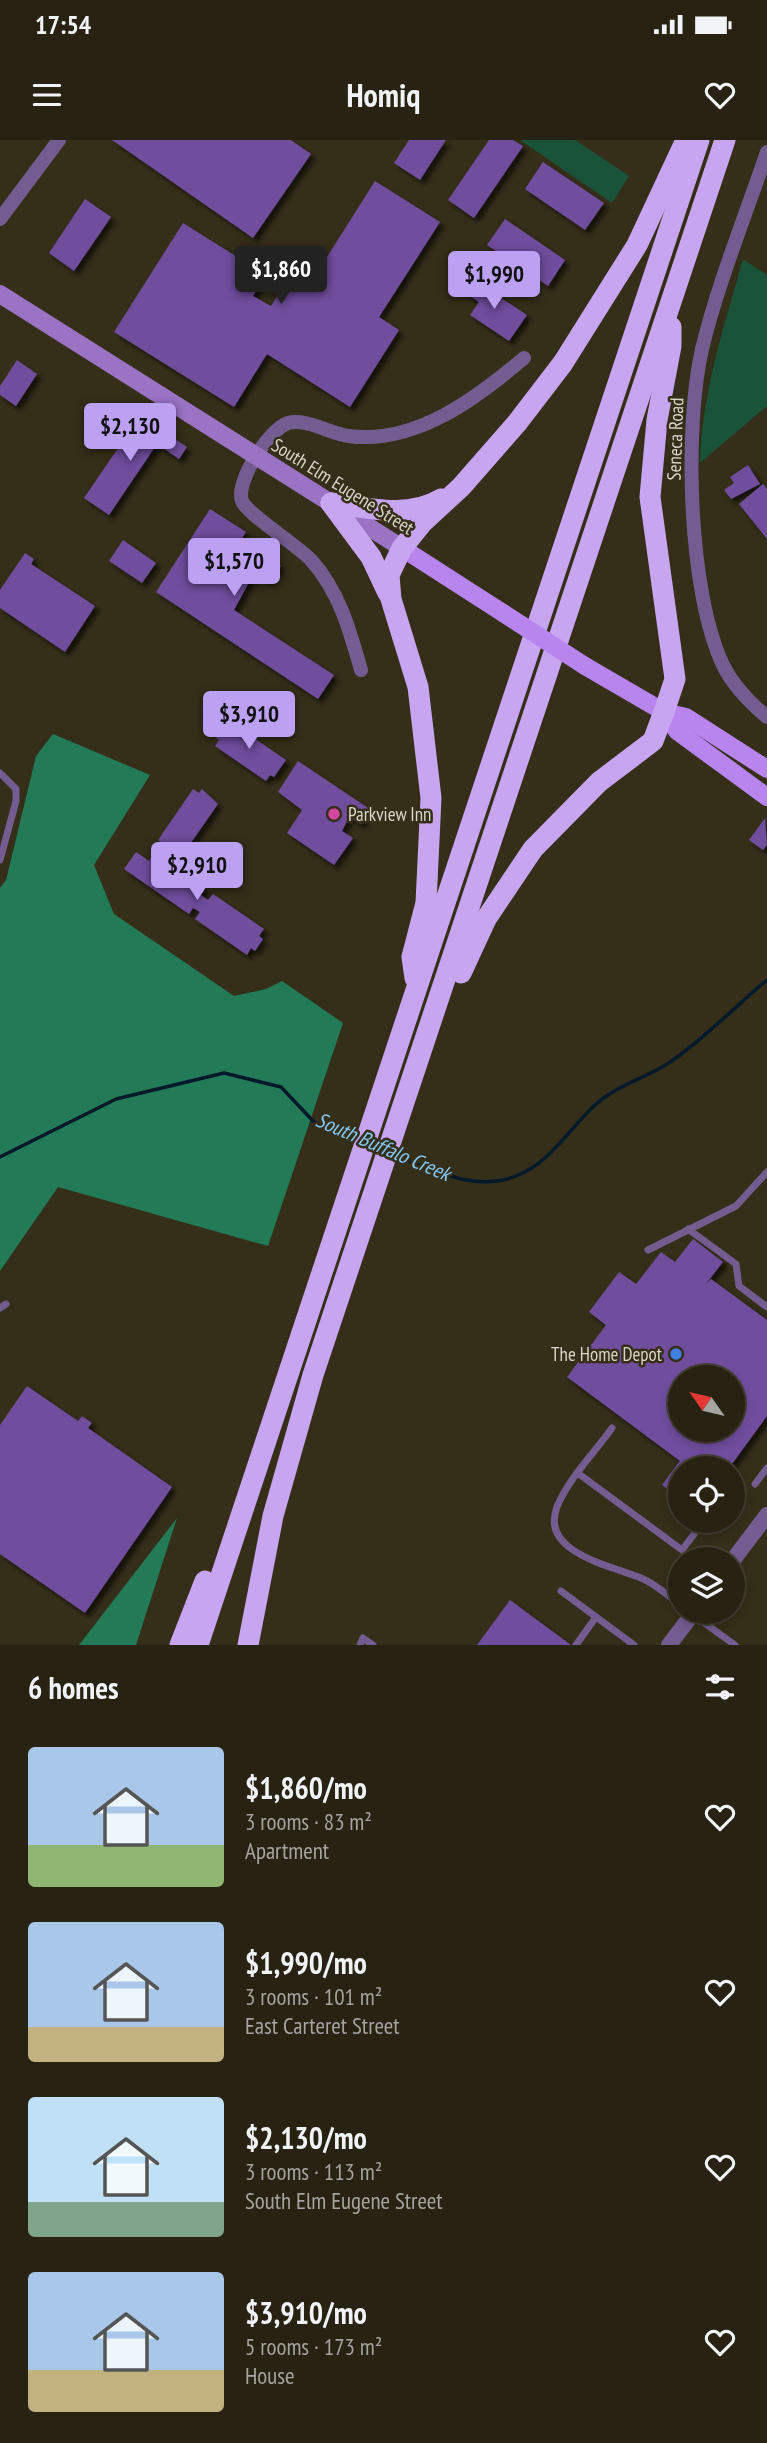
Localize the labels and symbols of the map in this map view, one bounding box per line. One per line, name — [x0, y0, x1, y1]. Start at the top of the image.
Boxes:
pin: $1,860 — [224, 246, 338, 306]
pin: $1,990 — [437, 251, 551, 311]
street label: Seneca Road — [662, 397, 688, 481]
pin: $2,130 — [73, 404, 187, 463]
street label: South Elm Eugene Street — [267, 433, 419, 540]
pin: $1,570 — [177, 538, 291, 598]
pin: $3,910 — [192, 692, 306, 751]
place label: Parkview Inn — [348, 802, 431, 826]
marker: Parkview Inn — [326, 806, 342, 822]
pin: $2,910 — [140, 842, 254, 902]
water label: South Buffalo Creek — [312, 1106, 457, 1188]
place label: The Home Depot — [551, 1342, 663, 1366]
marker: The Home Depot — [668, 1346, 684, 1362]
north arrow — [668, 1365, 746, 1442]

